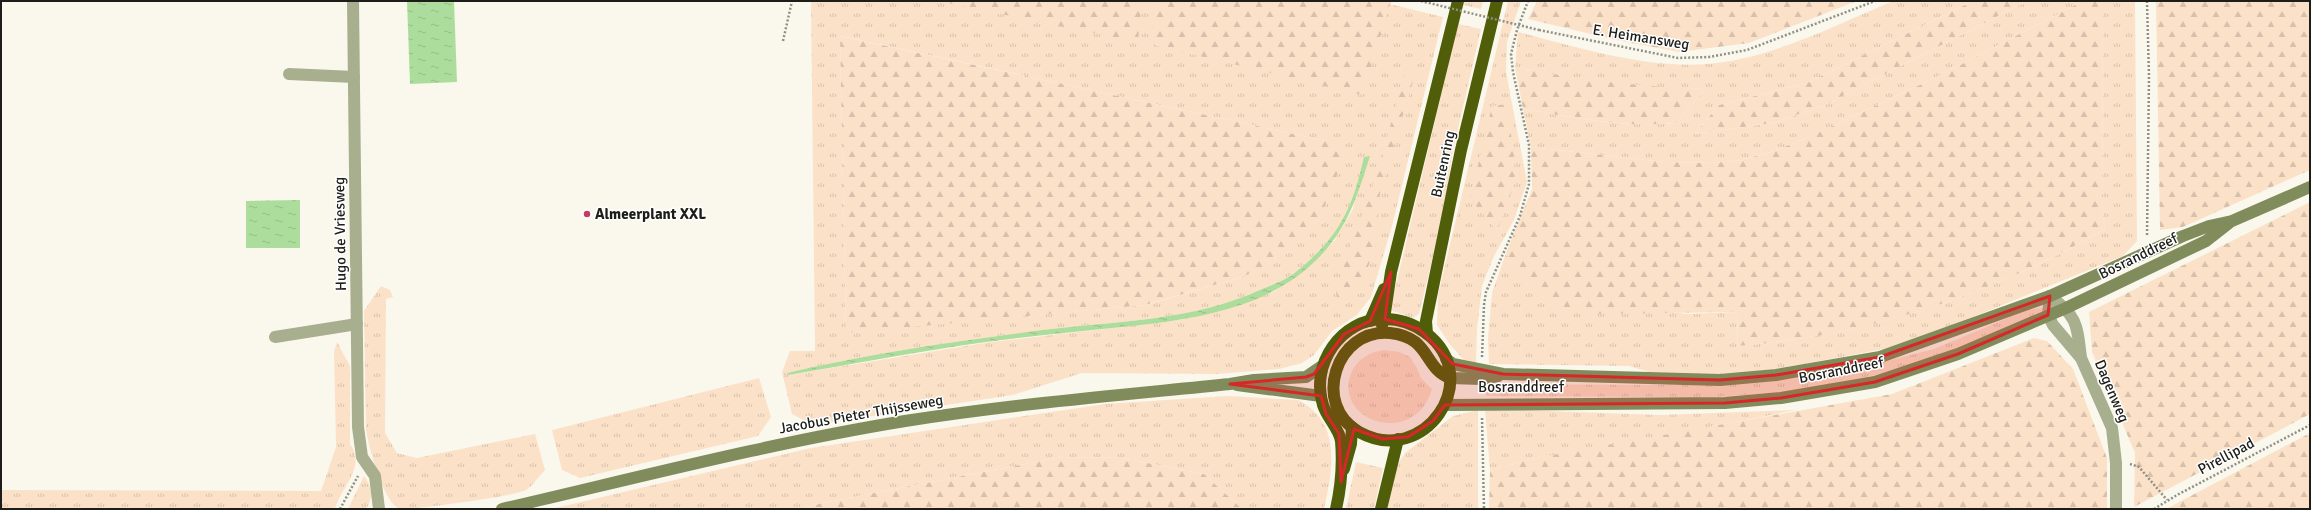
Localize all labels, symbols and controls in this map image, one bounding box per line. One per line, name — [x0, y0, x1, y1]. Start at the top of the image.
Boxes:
street label: E. Heimansweg — [1591, 20, 1691, 54]
street label: Buitenring — [1427, 129, 1459, 199]
street label: Hugo de Vriesweg — [330, 177, 350, 291]
place label: Almeerplant XXL — [595, 205, 706, 223]
marker: Almeerplant XXL — [582, 209, 592, 219]
street label: Bosranddreef — [2095, 229, 2181, 283]
street label: Bosranddreef — [1797, 353, 1886, 387]
street label: Dagenweg — [2091, 357, 2133, 425]
street label: Bosranddreef — [1478, 378, 1565, 396]
street label: Jacobus Pieter Thijsseweg — [777, 391, 945, 437]
street label: Pirellipad — [2195, 434, 2257, 478]

